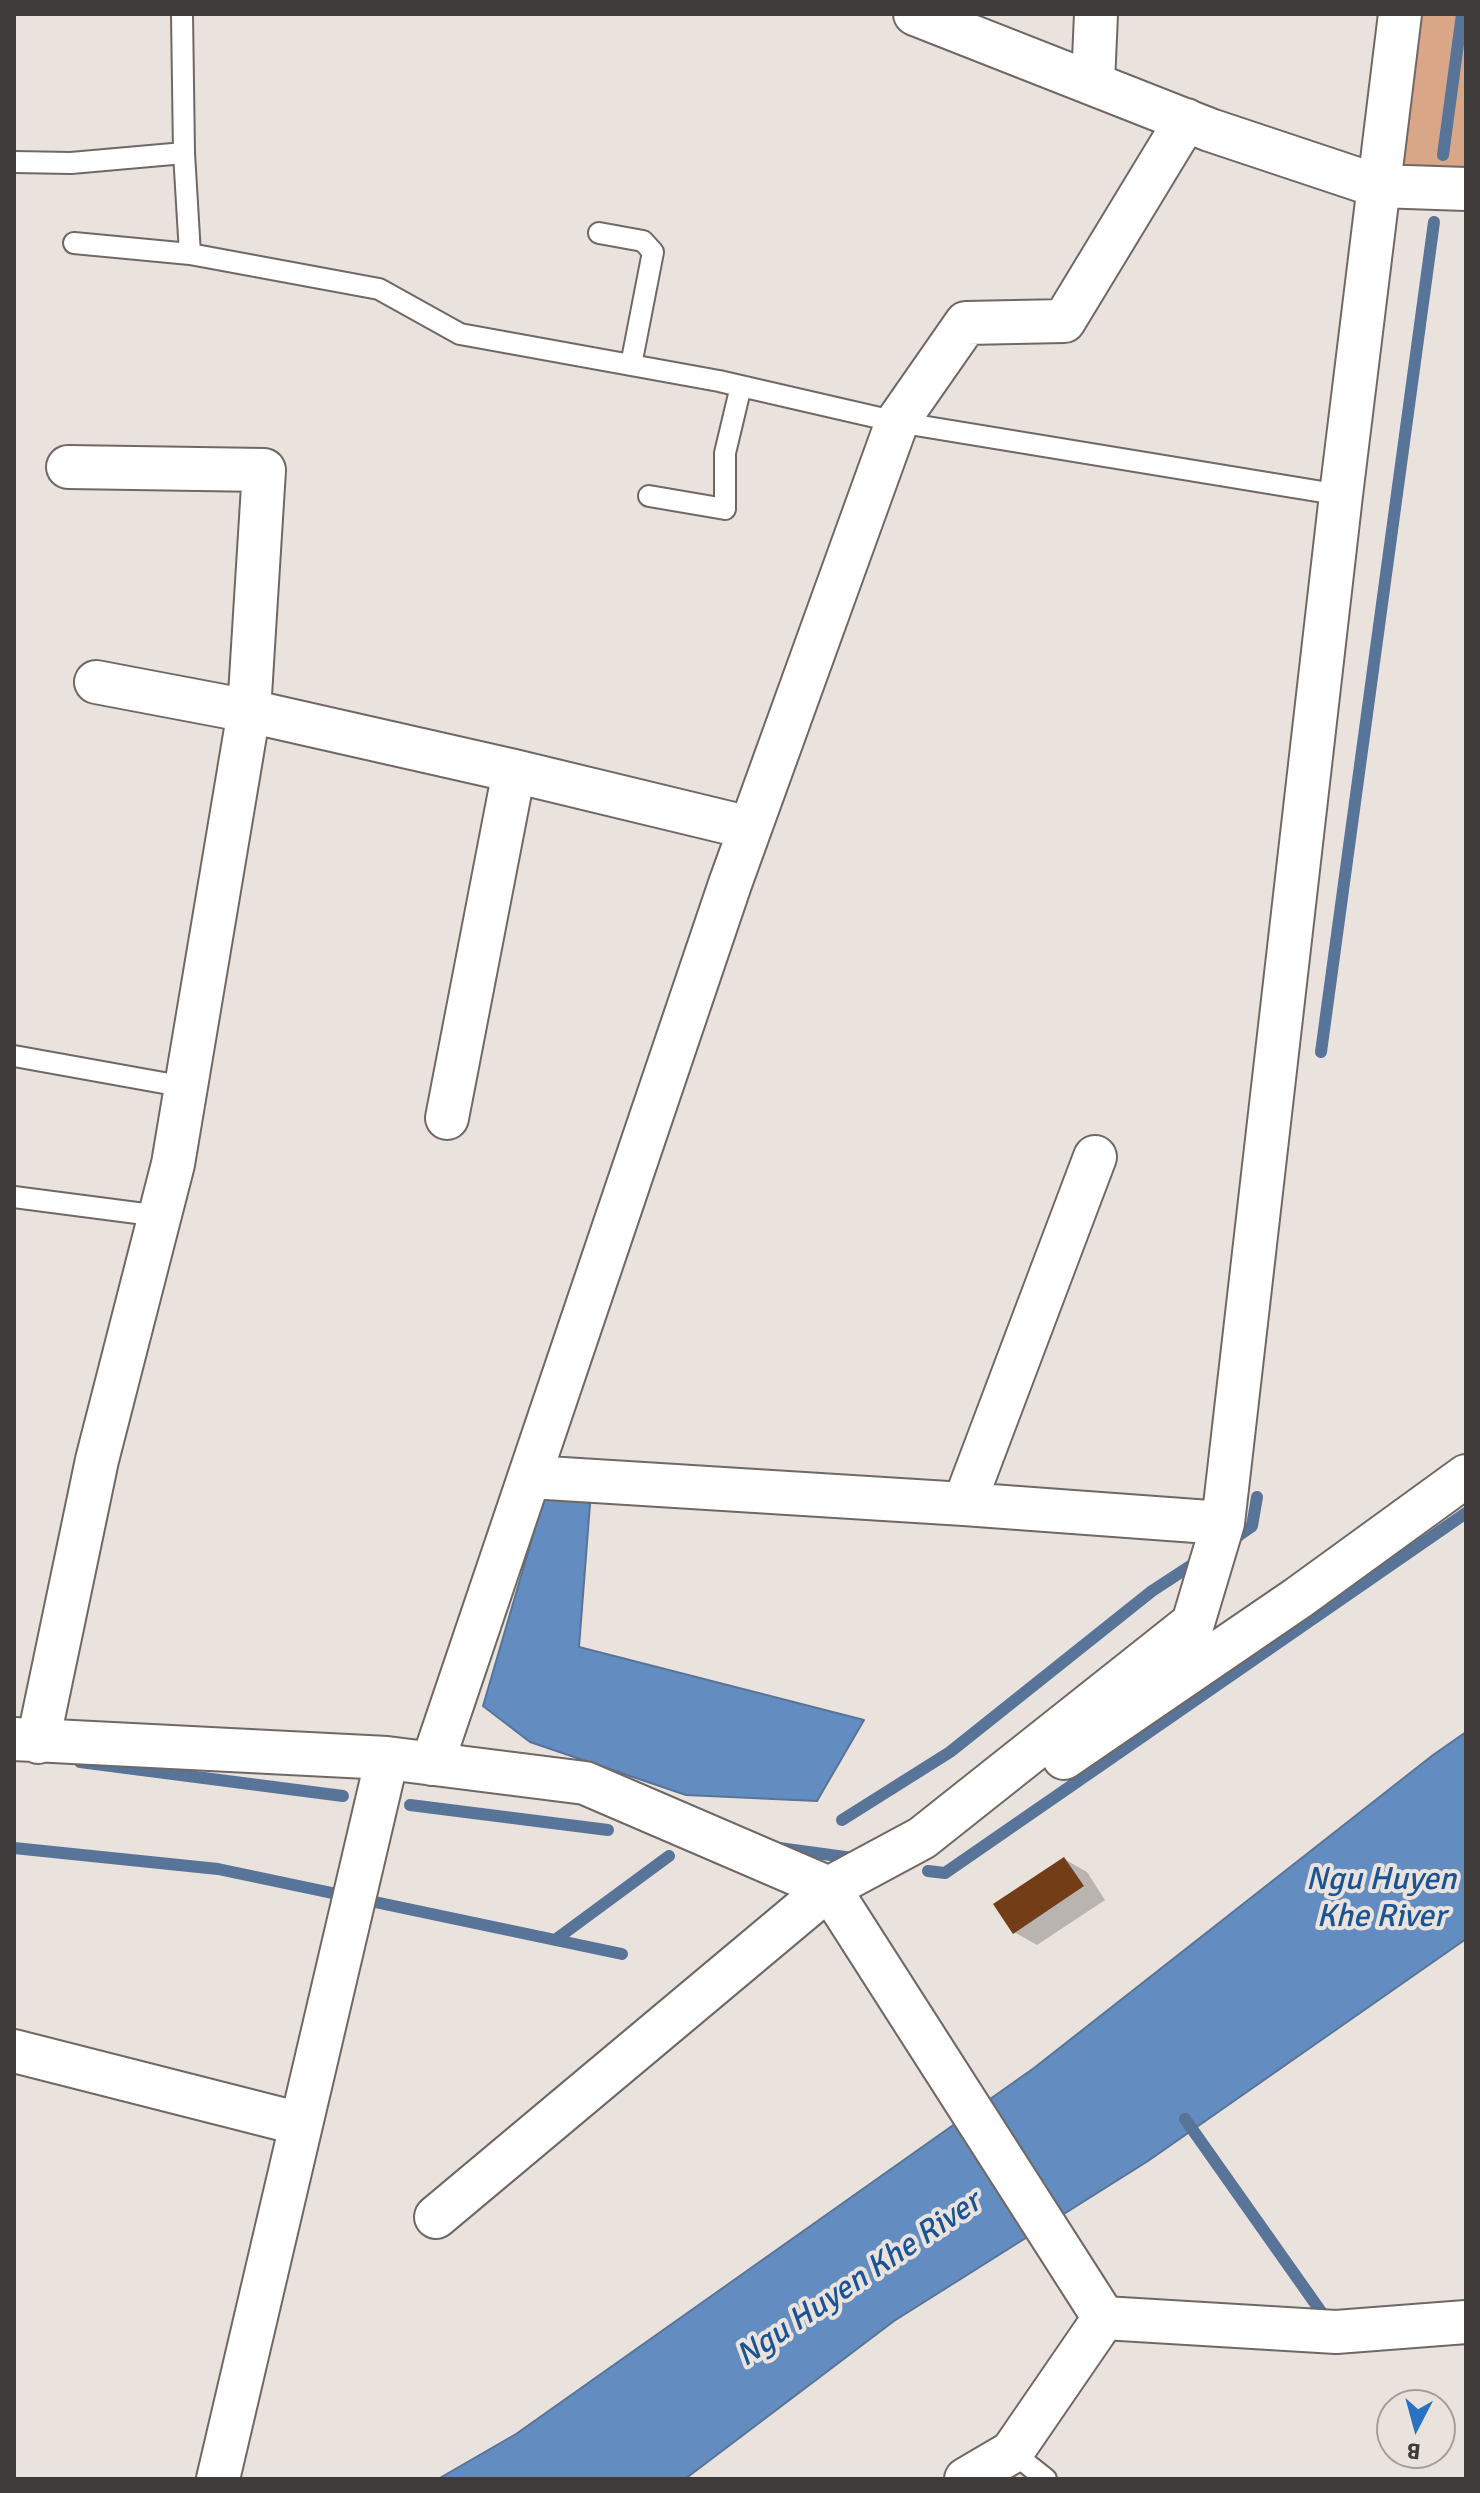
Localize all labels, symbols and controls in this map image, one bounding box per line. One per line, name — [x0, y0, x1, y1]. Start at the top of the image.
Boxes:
water label: Ngu Huyen Khe River — [1306, 1862, 1456, 1937]
water label: Ngu Huyen Khe River — [730, 2184, 988, 2376]
north arrow — [1376, 2389, 1456, 2469]
text: B — [1406, 2437, 1422, 2466]

